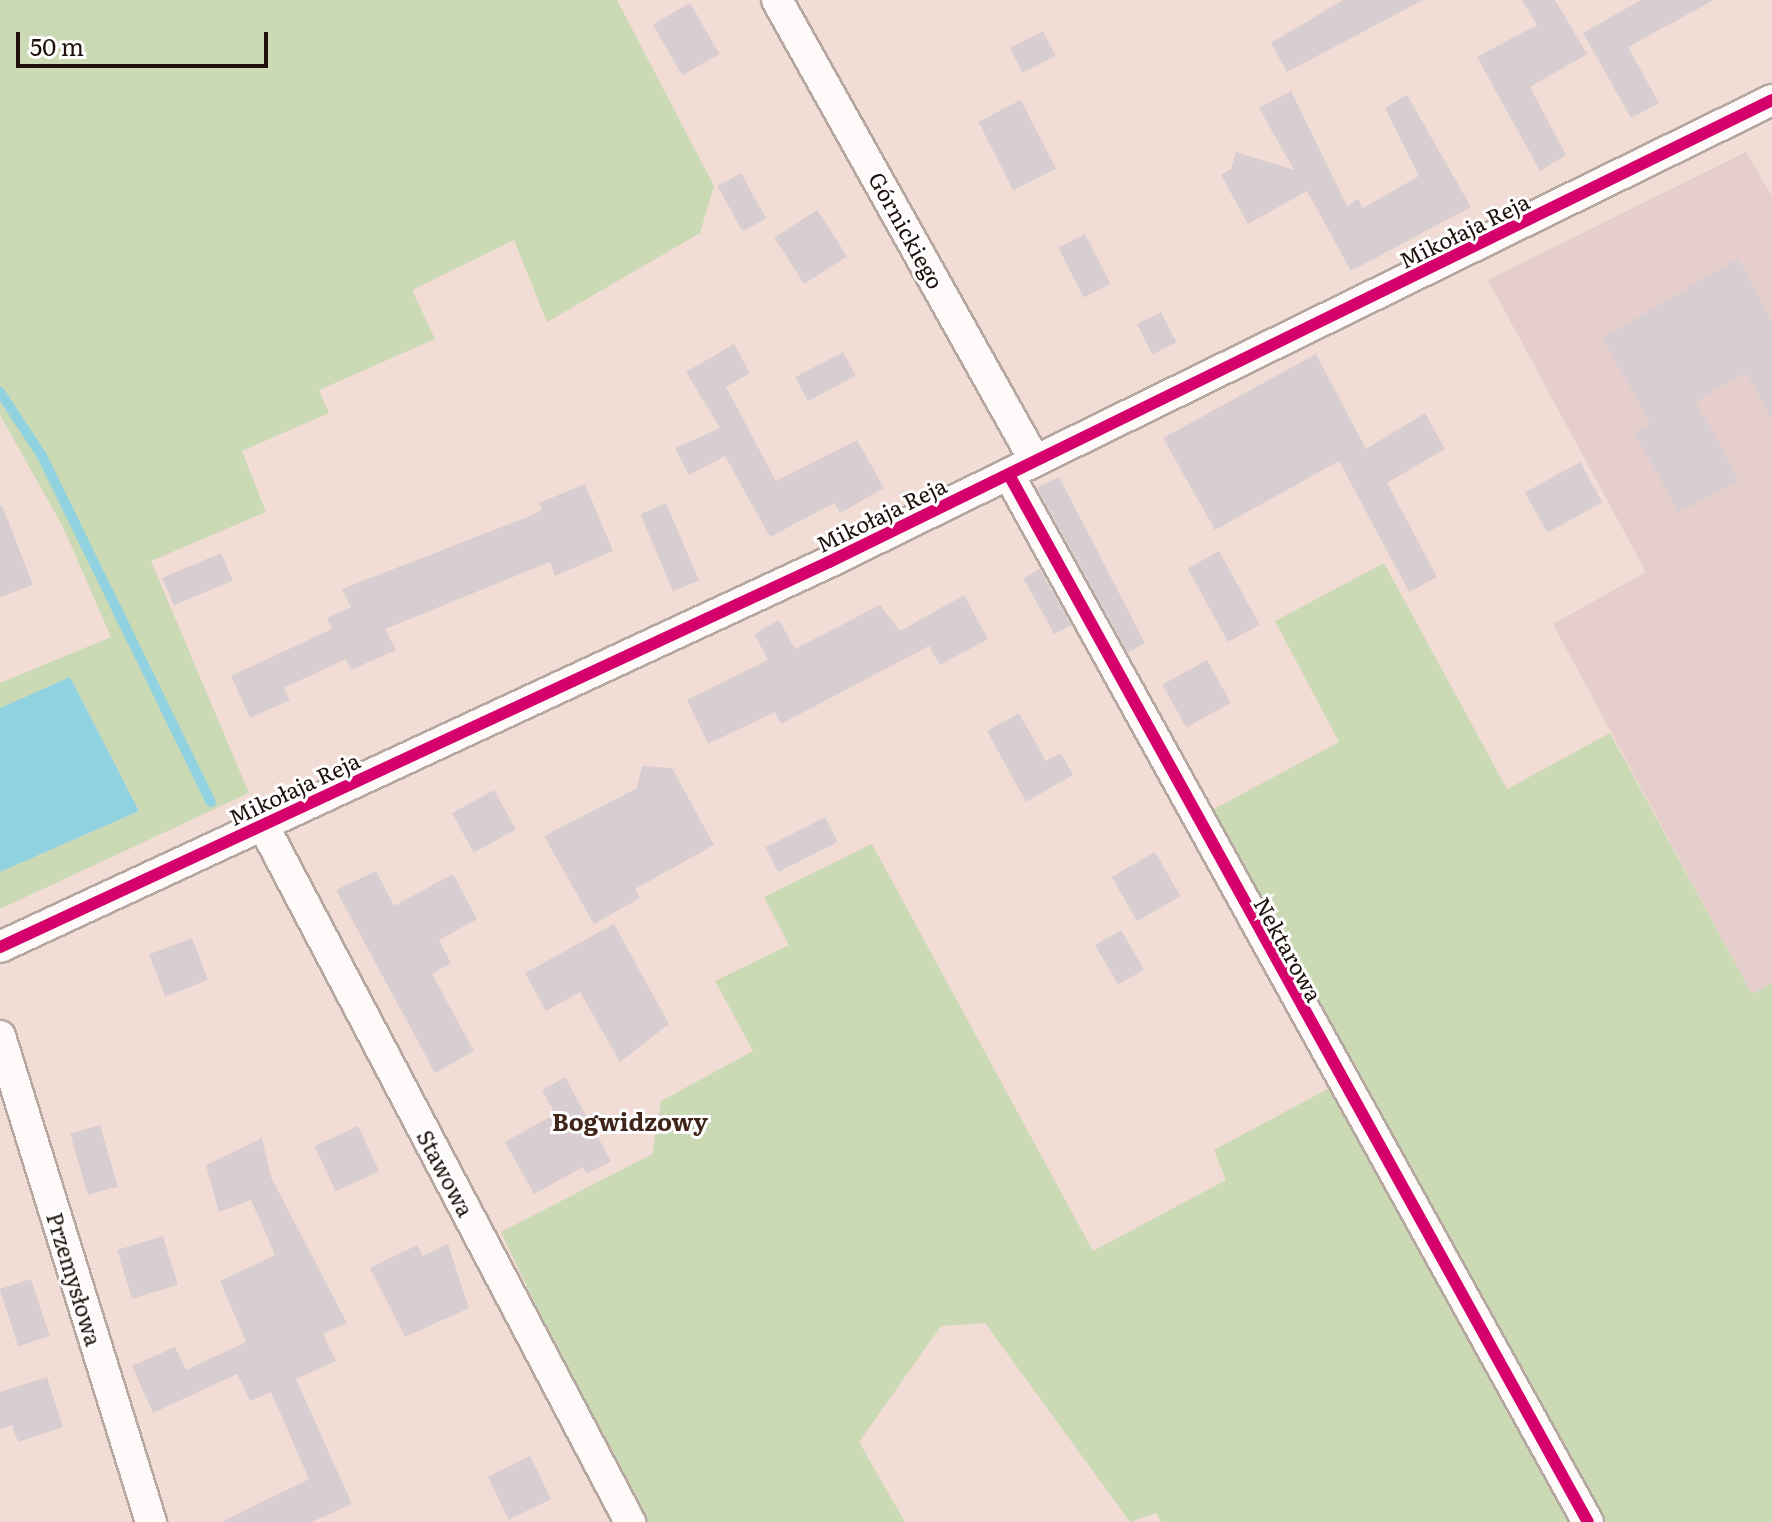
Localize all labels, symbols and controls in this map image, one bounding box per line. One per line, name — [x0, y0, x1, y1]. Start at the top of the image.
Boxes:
scale bar — [20, 16, 272, 66]
text: 50 m — [30, 28, 84, 63]
street label: Górnickiego — [864, 167, 950, 293]
street label: Mikołaja Reja — [1395, 187, 1533, 273]
street label: Mikołaja Reja — [812, 471, 950, 557]
street label: Mikołaja Reja — [224, 746, 364, 830]
street label: Nektarowa — [1249, 892, 1329, 1006]
district label: Bogwidzowy — [552, 1107, 708, 1135]
street label: Stawowa — [412, 1125, 480, 1221]
street label: Przemysłowa — [42, 1209, 108, 1349]

